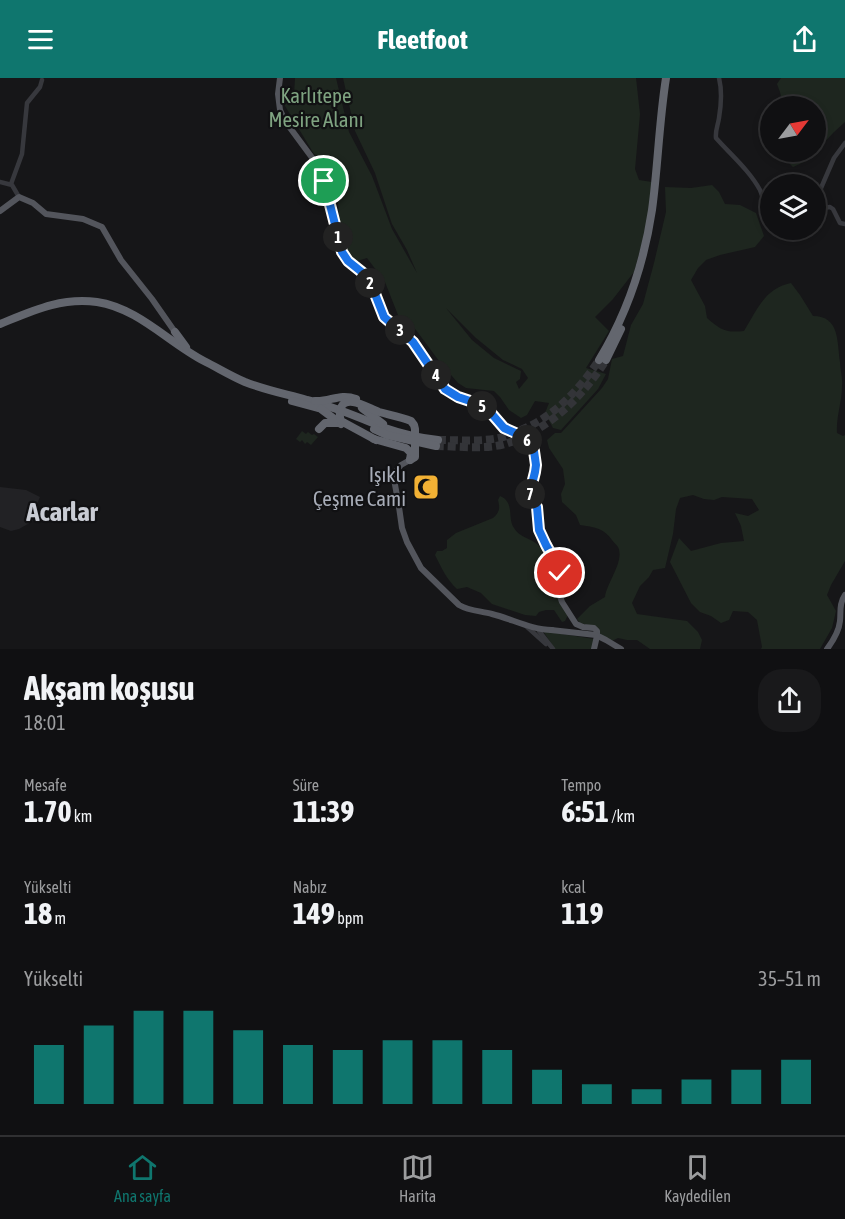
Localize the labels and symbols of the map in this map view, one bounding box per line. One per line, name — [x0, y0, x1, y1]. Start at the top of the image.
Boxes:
park label: Karlıtepe Mesire Alanı — [268, 83, 364, 131]
north arrow — [760, 96, 826, 162]
pin — [298, 155, 349, 206]
pin: 1 — [323, 222, 353, 252]
pin: 2 — [355, 268, 385, 298]
pin: 3 — [385, 315, 415, 345]
pin: 4 — [421, 360, 451, 390]
pin: 5 — [467, 391, 497, 421]
pin: 6 — [512, 425, 542, 455]
place label: Işıklı Çeşme Cami — [313, 462, 406, 510]
mosque icon: Işıklı Çeşme Cami — [411, 472, 441, 502]
pin: 7 — [515, 479, 545, 509]
district label: Acarlar — [25, 496, 99, 527]
pin — [534, 547, 585, 598]

